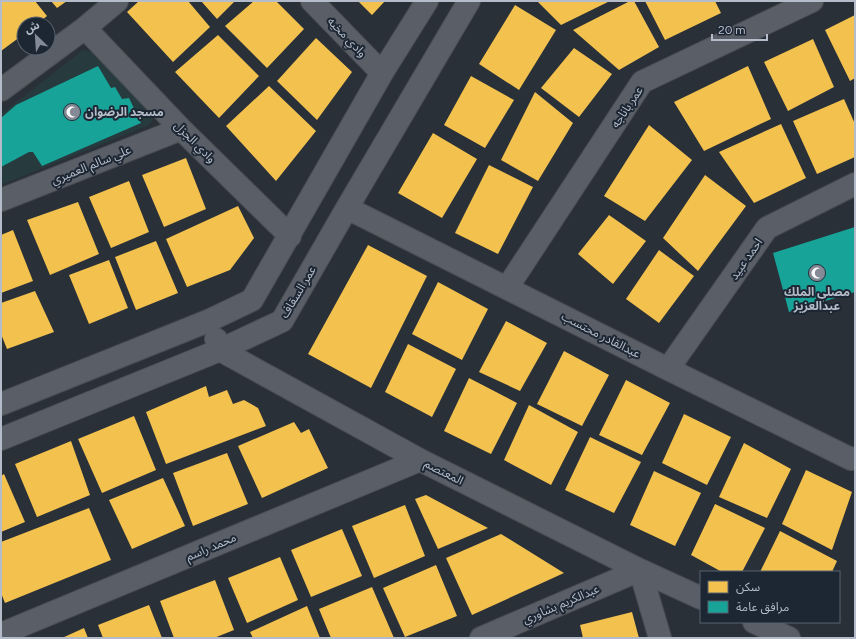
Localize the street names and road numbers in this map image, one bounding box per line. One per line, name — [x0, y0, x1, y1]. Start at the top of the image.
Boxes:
street label: وادي مخيه — [322, 14, 369, 62]
street label: عمر باناجه — [608, 84, 646, 130]
street label: وادي الجزل — [169, 118, 219, 168]
street label: علي سالم العميري — [49, 143, 134, 190]
street label: احمد عبيد — [727, 236, 765, 282]
street label: عمر السقاف — [277, 263, 319, 321]
street label: عبدالقادر محتسب — [559, 309, 643, 361]
street label: المعتصم — [421, 456, 466, 490]
street label: محمد راسم — [184, 530, 239, 566]
street label: عبدالكريم بشاوري — [520, 582, 603, 629]

